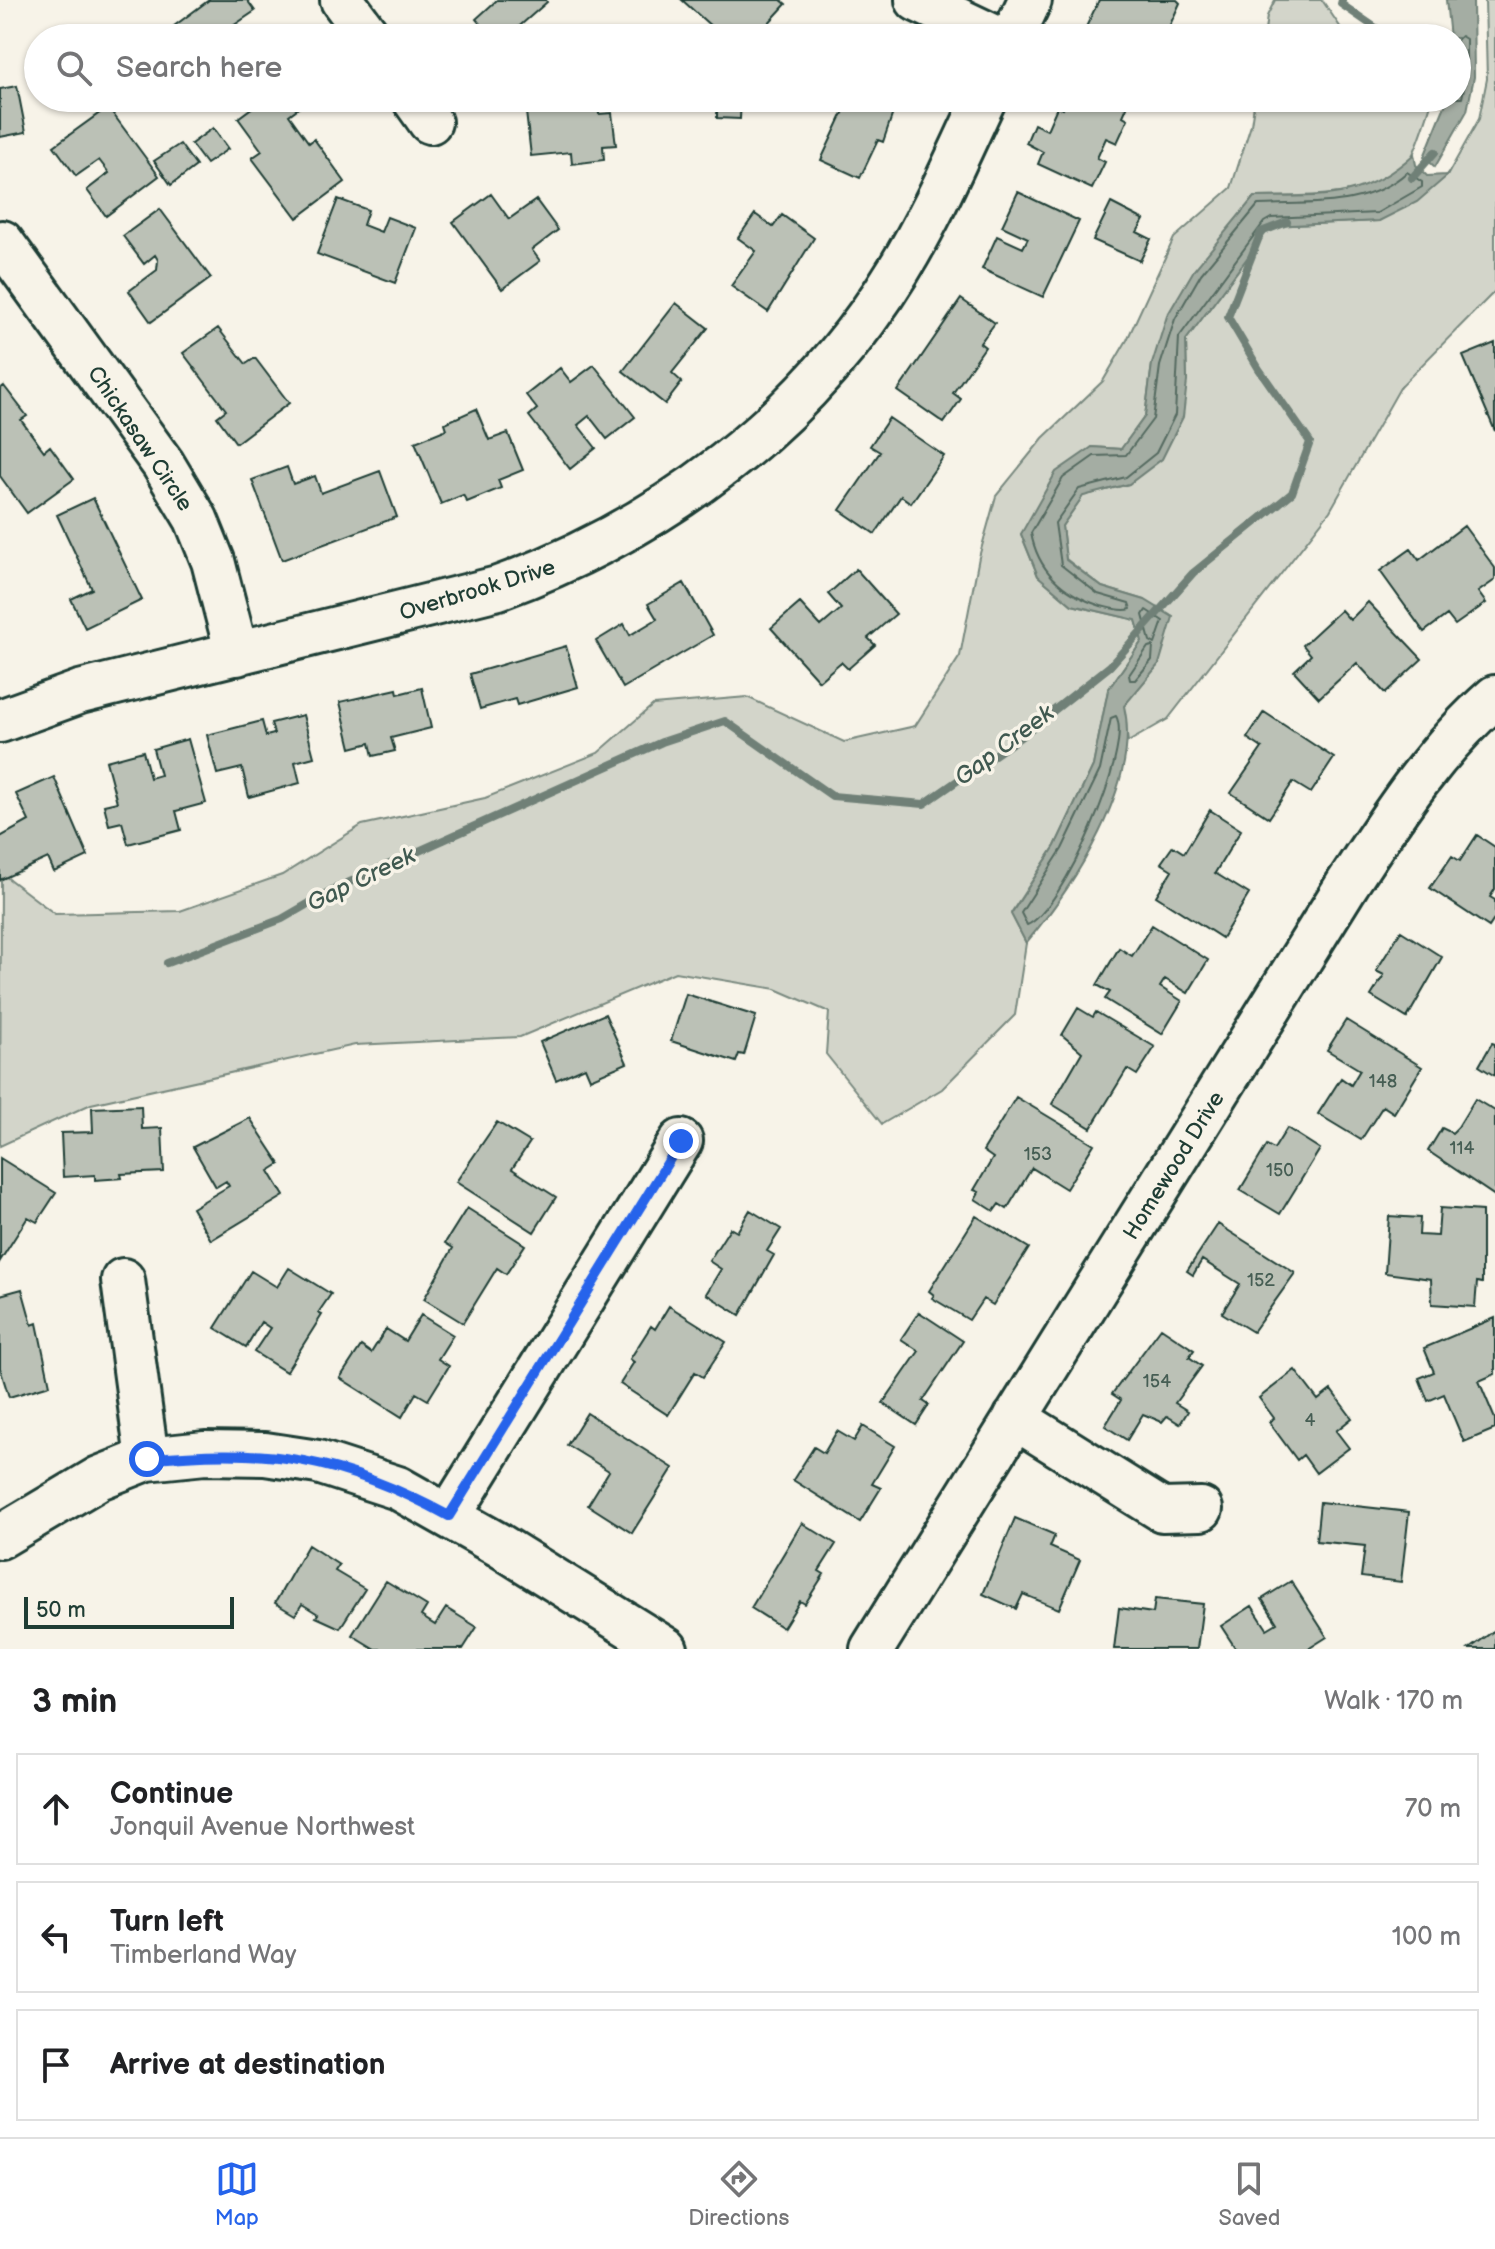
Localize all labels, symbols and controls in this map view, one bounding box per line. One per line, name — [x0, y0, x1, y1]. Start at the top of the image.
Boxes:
search box — [24, 24, 1471, 112]
icon: search — [52, 46, 96, 90]
text: Search here — [116, 50, 282, 86]
street label: Chickasaw Circle — [81, 361, 198, 517]
street label: Overbrook Drive — [396, 554, 559, 627]
water label: Gap Creek — [949, 698, 1061, 792]
water label: Gap Creek — [302, 840, 421, 918]
house number: 148 — [1369, 1071, 1397, 1092]
street label: Homewood Drive — [1118, 1087, 1231, 1245]
route end — [663, 1123, 699, 1159]
house number: 114 — [1450, 1138, 1474, 1159]
house number: 153 — [1024, 1144, 1052, 1165]
house number: 150 — [1266, 1160, 1294, 1181]
house number: 152 — [1247, 1270, 1275, 1291]
house number: 154 — [1143, 1371, 1171, 1392]
house number: 4 — [1305, 1410, 1316, 1431]
route start — [129, 1441, 165, 1477]
scale bar — [24, 1593, 234, 1629]
text: 50 m — [36, 1597, 86, 1624]
text: 3 min — [32, 1681, 117, 1722]
text: Walk · 170 m — [1324, 1686, 1463, 1717]
text: Continue — [110, 1776, 233, 1812]
icon: ahead — [34, 1787, 78, 1831]
text: 70 m — [1404, 1794, 1461, 1825]
text: Jonquil Avenue Northwest — [110, 1812, 415, 1843]
text: Turn left — [110, 1904, 224, 1940]
icon: left — [34, 1915, 78, 1959]
text: 100 m — [1392, 1922, 1461, 1953]
text: Timberland Way — [110, 1940, 296, 1971]
icon: arrive — [34, 2043, 78, 2087]
text: Arrive at destination — [110, 2047, 386, 2083]
tab: Map — [215, 2157, 259, 2232]
tab: Directions — [688, 2157, 789, 2232]
tab: Saved — [1219, 2157, 1280, 2232]

